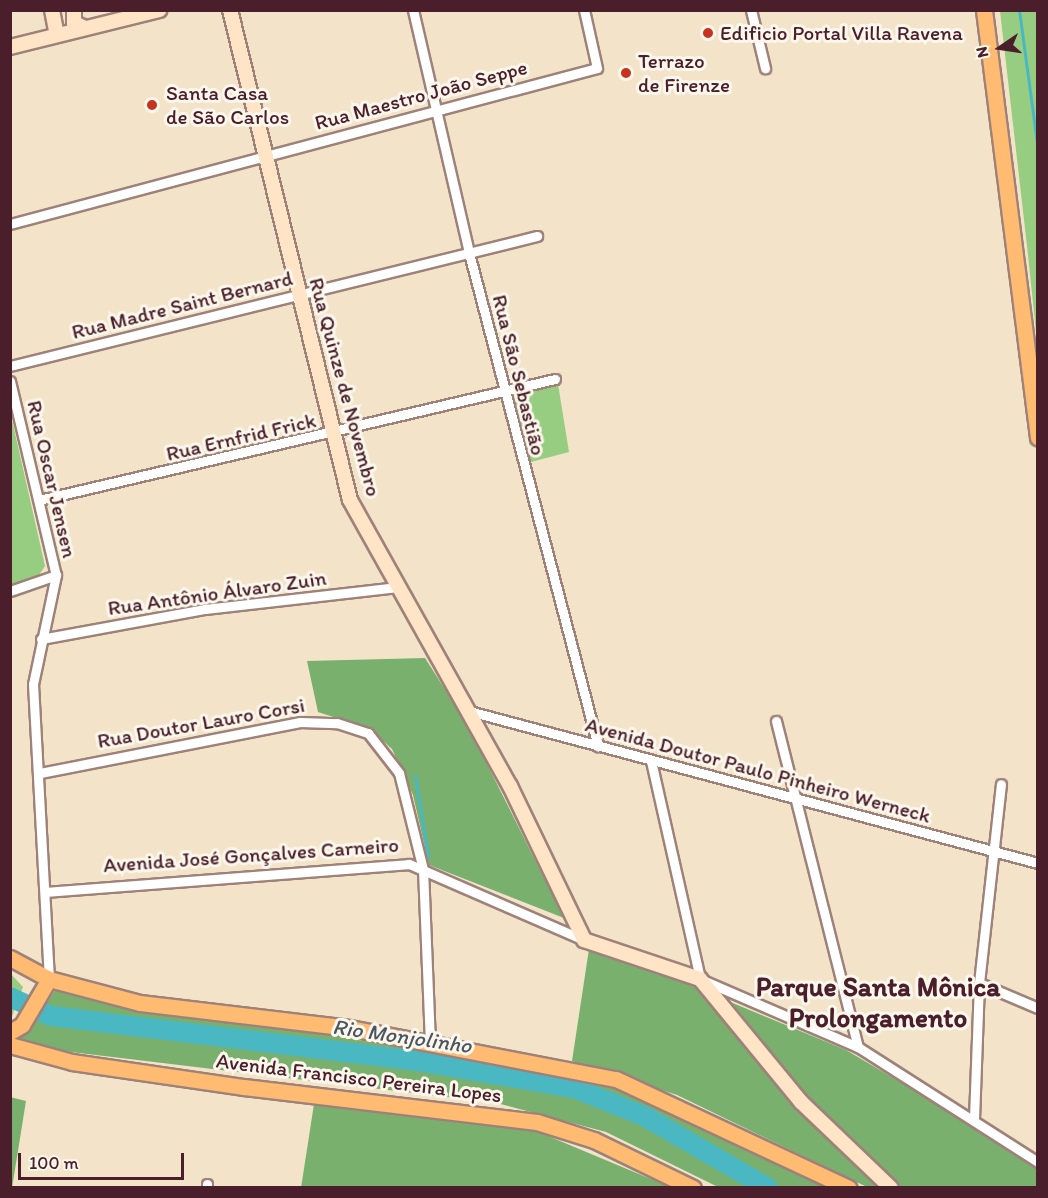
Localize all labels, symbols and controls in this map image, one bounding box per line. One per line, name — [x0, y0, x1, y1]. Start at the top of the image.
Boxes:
north arrow — [970, 18, 1030, 78]
place label: Edificio Portal Villa Ravena — [720, 20, 962, 46]
marker: Edificio Portal Villa Ravena — [701, 26, 715, 40]
text: N — [972, 45, 992, 60]
place label: Terrazo de Firenze — [638, 48, 730, 98]
street label: Rua Maestro João Seppe — [313, 55, 529, 135]
marker: Terrazo de Firenze — [619, 66, 633, 80]
place label: Santa Casa de São Carlos — [166, 80, 289, 130]
marker: Santa Casa de São Carlos — [143, 96, 161, 114]
street label: Rua Madre Saint Bernard — [69, 265, 295, 345]
street label: Rua Quinze de Novembro — [304, 275, 386, 499]
street label: Rua São Sebastião — [487, 292, 551, 458]
street label: Rua Oscar Jensen — [22, 398, 82, 560]
street label: Rua Ernfrid Frick — [164, 408, 318, 466]
street label: Rua Antônio Álvaro Zuin — [106, 565, 328, 621]
street label: Rua Doutor Lauro Corsi — [95, 692, 307, 754]
street label: Avenida Doutor Paulo Pinheiro Werneck — [583, 712, 933, 828]
street label: Avenida José Gonçalves Carneiro — [102, 832, 400, 878]
district label: Parque Santa Mônica Prolongamento — [756, 970, 1000, 1033]
water label: Rio Monjolinho — [331, 1013, 473, 1059]
street label: Avenida Francisco Pereira Lopes — [215, 1048, 503, 1108]
scale bar — [21, 1141, 188, 1179]
text: 100 m — [29, 1152, 79, 1174]

